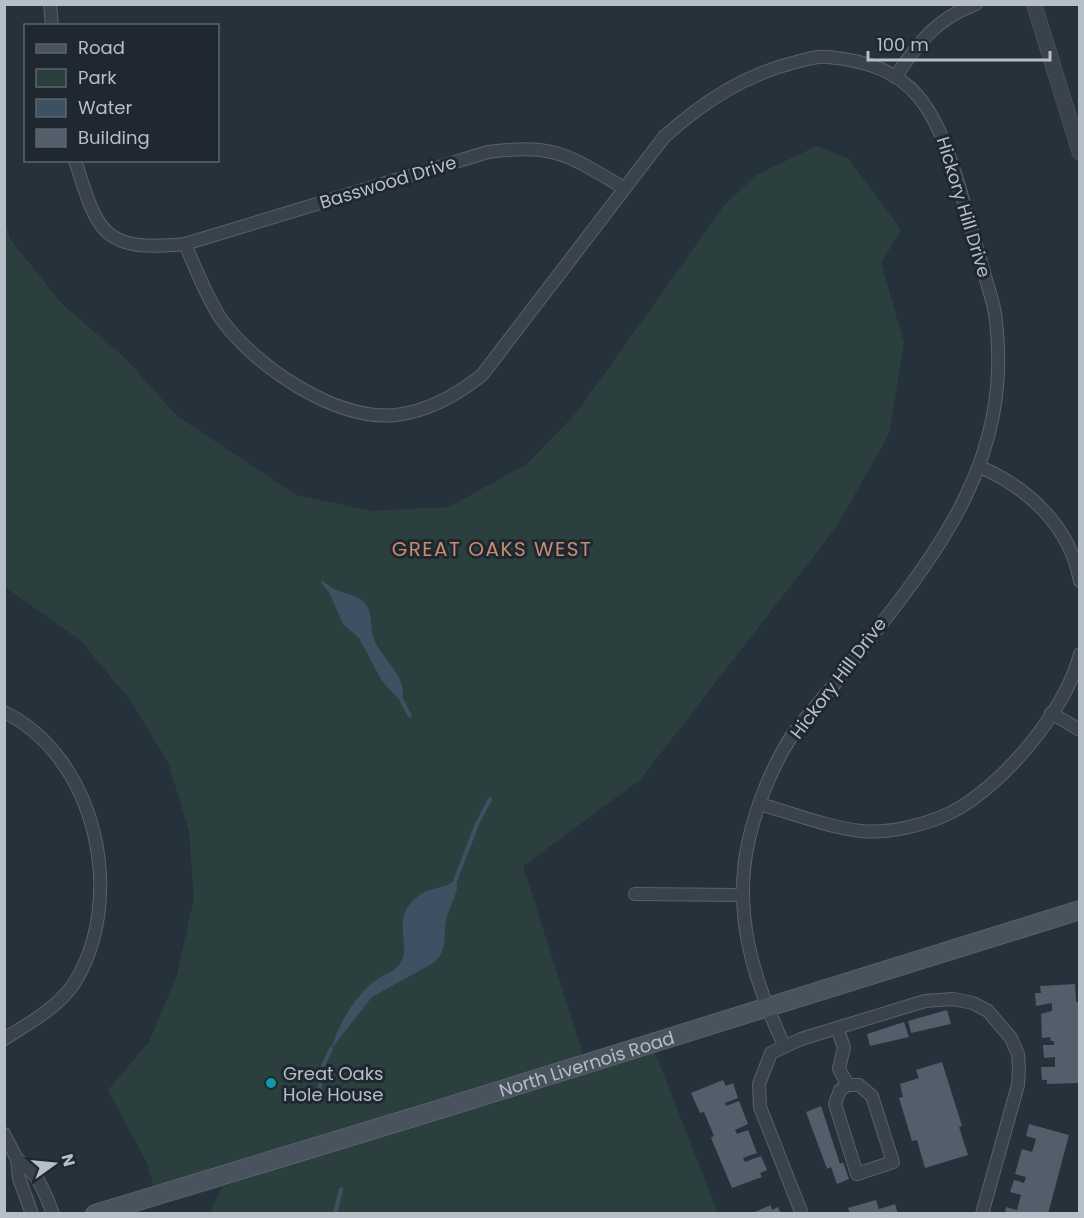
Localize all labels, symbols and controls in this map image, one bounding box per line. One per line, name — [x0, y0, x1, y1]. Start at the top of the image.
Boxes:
legend — [24, 24, 219, 162]
scale bar — [868, 24, 1050, 62]
text: 100 m — [877, 32, 929, 57]
text: Road — [78, 35, 125, 60]
text: Park — [78, 65, 117, 90]
text: Water — [78, 95, 132, 120]
text: Building — [78, 125, 150, 150]
street label: Hickory Hill Drive — [931, 134, 997, 280]
street label: Basswood Drive — [316, 149, 460, 215]
district label: GREAT OAKS WEST — [392, 535, 592, 563]
street label: Hickory Hill Drive — [784, 612, 892, 744]
street label: North Livernois Road — [496, 1024, 677, 1103]
place label: Great Oaks Hole House — [283, 1061, 383, 1107]
marker: Great Oaks Hole House — [264, 1076, 278, 1090]
north arrow — [24, 1134, 84, 1194]
text: N — [55, 1151, 81, 1169]

